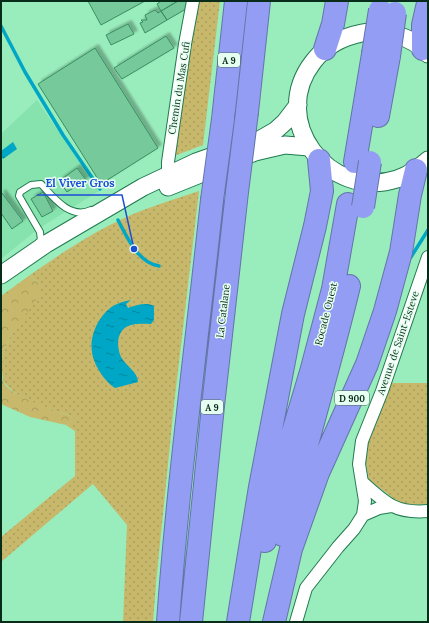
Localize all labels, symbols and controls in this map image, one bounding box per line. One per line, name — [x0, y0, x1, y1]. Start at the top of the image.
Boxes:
street label: Chemin du Mas Cufi — [165, 40, 193, 136]
road number: A 9 — [218, 53, 240, 67]
callout: El Viver Gros — [37, 172, 122, 195]
text: El Viver Gros — [45, 176, 115, 190]
street label: Rocade Ouest — [312, 281, 340, 347]
street label: La Catalane — [213, 283, 233, 339]
street label: Avenue de Saint-Esteve — [374, 289, 422, 398]
road number: D 900 — [335, 391, 369, 405]
road number: A 9 — [201, 400, 223, 414]

